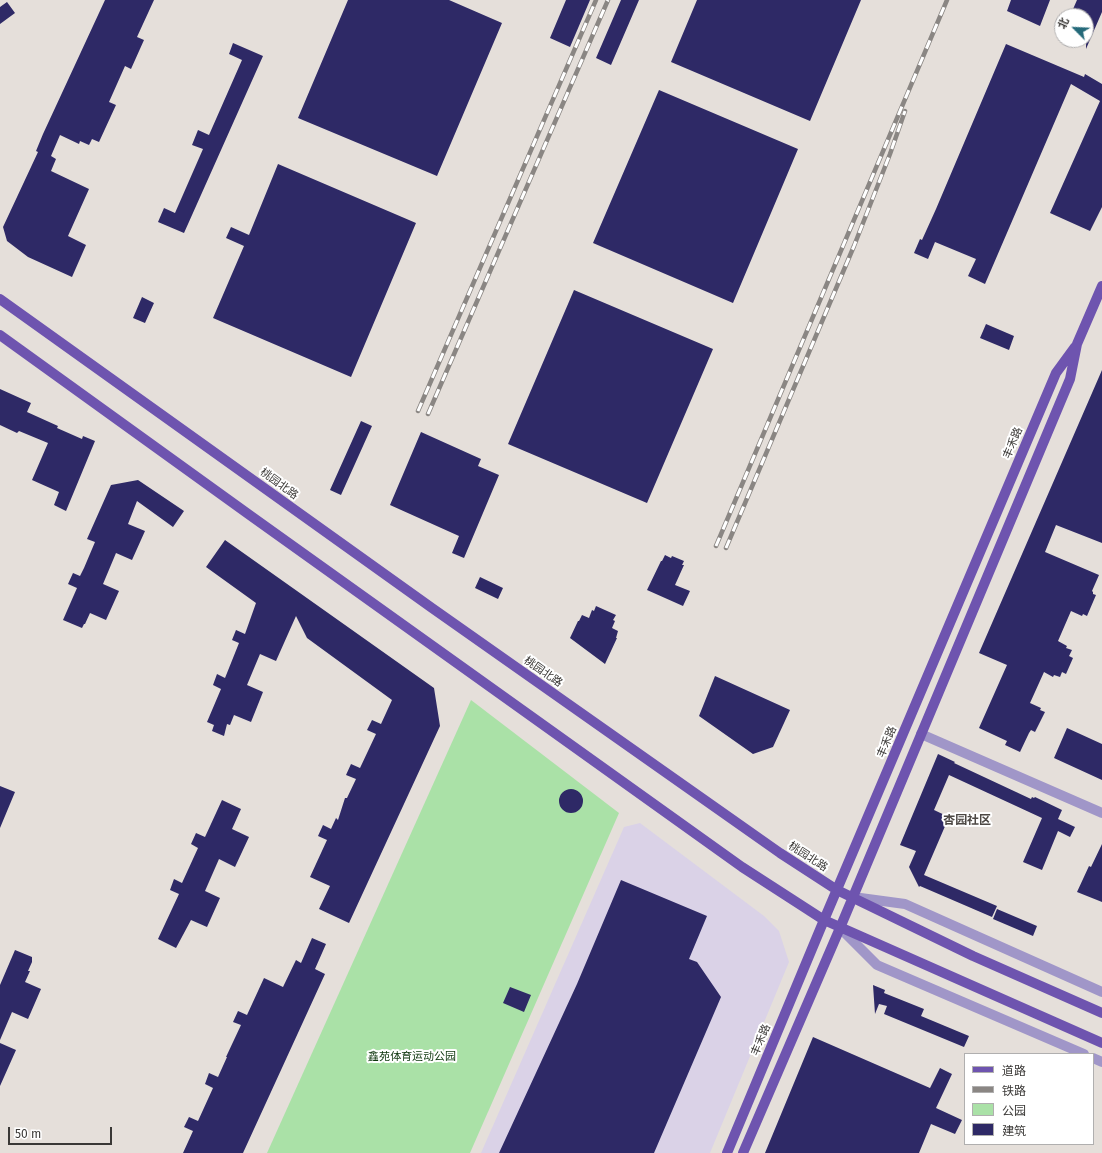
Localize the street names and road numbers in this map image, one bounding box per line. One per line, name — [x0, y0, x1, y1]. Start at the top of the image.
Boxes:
street label: 丰禾路 — [1000, 425, 1026, 461]
street label: 桃园北路 — [257, 466, 301, 502]
street label: 桃园北路 — [521, 654, 565, 690]
street label: 丰禾路 — [874, 724, 900, 760]
street label: 桃园北路 — [786, 839, 830, 875]
street label: 丰禾路 — [748, 1022, 774, 1058]

